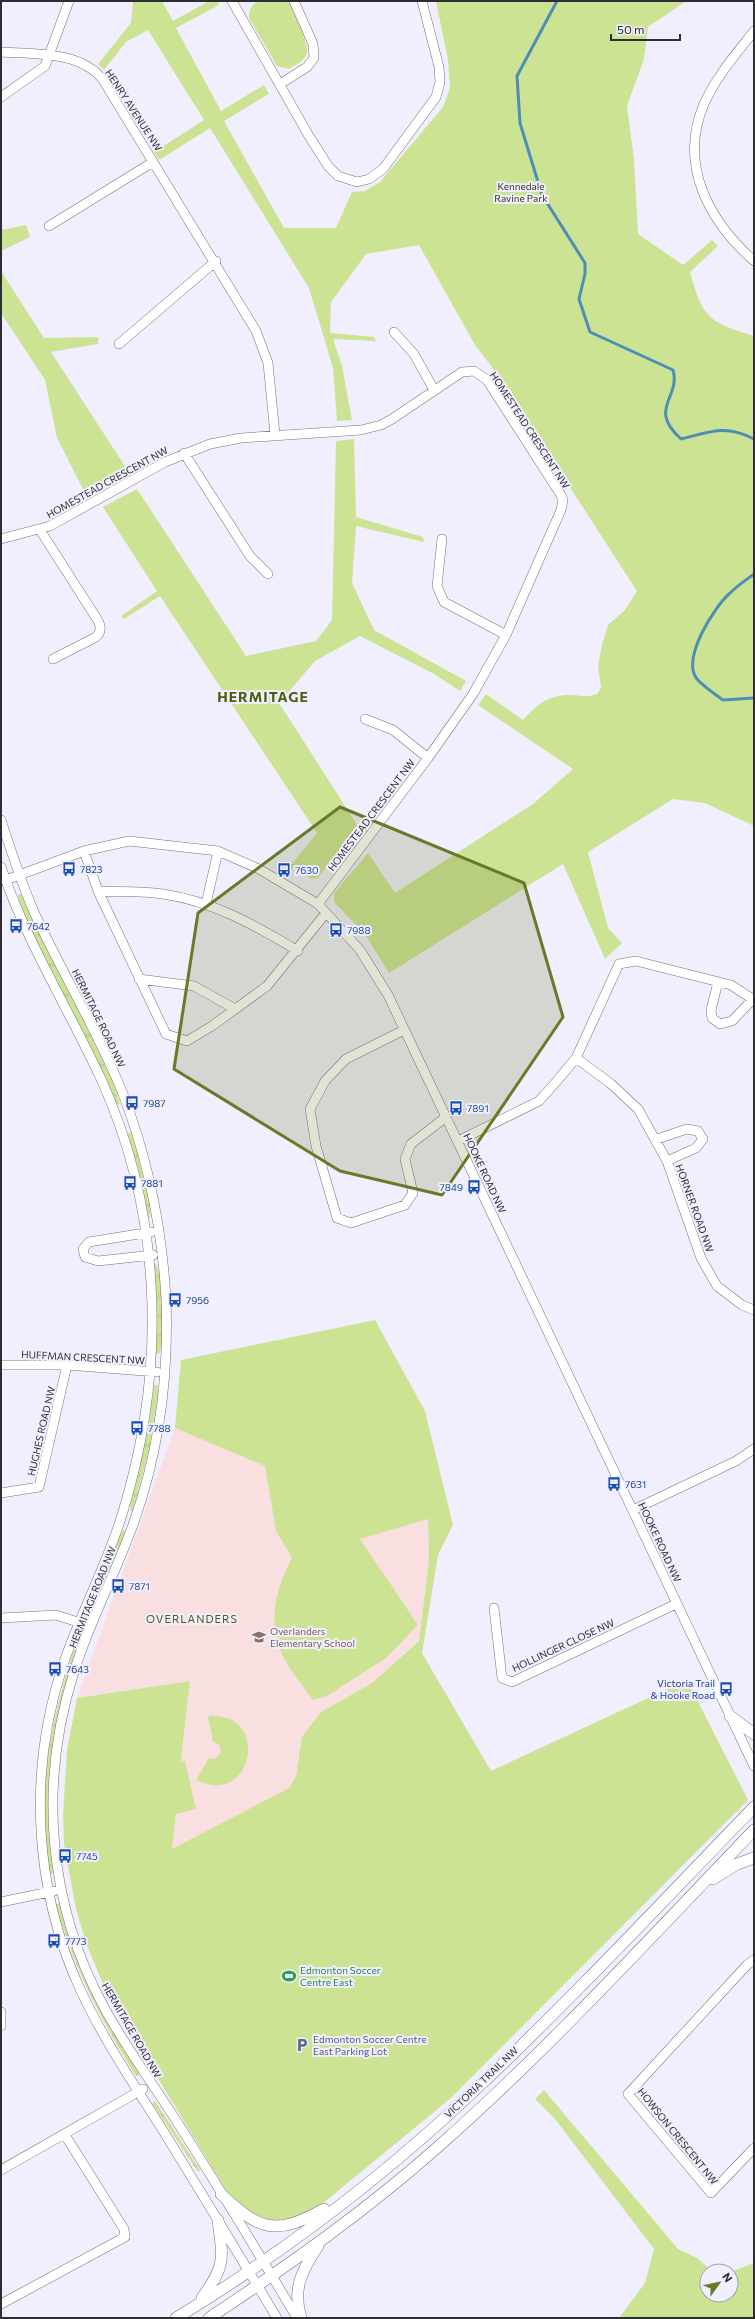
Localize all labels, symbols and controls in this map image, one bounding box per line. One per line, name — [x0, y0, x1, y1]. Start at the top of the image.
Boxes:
scale bar — [611, 16, 680, 42]
text: 50 m — [617, 22, 645, 36]
street label: HENRY AVENUE NW — [103, 67, 165, 153]
park label: Kennedale Ravine Park — [494, 180, 548, 204]
street label: HOMESTEAD CRESCENT NW — [488, 369, 572, 491]
street label: HOMESTEAD CRESCENT NW — [44, 444, 170, 520]
district label: HERMITAGE — [217, 688, 309, 705]
street label: HOMESTEAD CRESCENT NW — [325, 757, 417, 873]
bus stop icon: 7823 — [61, 861, 77, 877]
bus stop icon: 7630 — [276, 862, 292, 878]
place label: 7823 — [80, 863, 103, 875]
place label: 7630 — [295, 864, 319, 876]
bus stop icon: 7642 — [8, 918, 24, 934]
place label: 7642 — [27, 920, 50, 932]
bus stop icon: 7988 — [328, 922, 344, 938]
place label: 7988 — [347, 924, 370, 936]
street label: HERMITAGE ROAD NW — [70, 967, 128, 1069]
bus stop icon: 7987 — [124, 1095, 140, 1111]
place label: 7987 — [143, 1097, 166, 1109]
bus stop icon: 7891 — [448, 1100, 464, 1116]
place label: 7891 — [467, 1102, 489, 1114]
street label: HOOKE ROAD NW — [461, 1131, 509, 1215]
street label: HORNER ROAD NW — [673, 1162, 717, 1254]
bus stop icon: 7881 — [122, 1175, 138, 1191]
place label: 7881 — [141, 1177, 163, 1189]
bus stop icon: 7849 — [466, 1179, 482, 1195]
place label: 7849 — [440, 1181, 463, 1193]
bus stop icon: 7956 — [167, 1292, 183, 1308]
place label: 7956 — [186, 1294, 209, 1306]
street label: HUFFMAN CRESCENT NW — [21, 1348, 145, 1366]
street label: HUGHES ROAD NW — [25, 1385, 57, 1477]
bus stop icon: 7788 — [129, 1420, 145, 1436]
place label: 7788 — [148, 1422, 171, 1434]
bus stop icon: 7631 — [606, 1476, 622, 1492]
place label: 7631 — [625, 1478, 646, 1490]
street label: HOOKE ROAD NW — [636, 1500, 684, 1584]
street label: HERMITAGE ROAD NW — [66, 1545, 118, 1649]
bus stop icon: 7871 — [110, 1578, 126, 1594]
place label: 7871 — [129, 1580, 150, 1592]
district label: OVERLANDERS — [146, 1612, 238, 1625]
street label: HOLLINGER CLOSE NW — [510, 1616, 616, 1674]
place label: Overlanders Elementary School — [270, 1625, 355, 1649]
school or university icon: Overlanders Elementary School — [251, 1629, 267, 1645]
bus stop icon: 7643 — [47, 1661, 63, 1677]
place label: 7643 — [66, 1663, 89, 1675]
place label: Victoria Trail & Hooke Road — [651, 1677, 715, 1701]
bus stop icon: Victoria Trail & Hooke Road — [718, 1681, 734, 1697]
bus stop icon: 7745 — [57, 1848, 73, 1864]
place label: 7745 — [76, 1850, 98, 1862]
bus stop icon: 7773 — [46, 1933, 62, 1949]
place label: 7773 — [65, 1935, 87, 1947]
place label: Edmonton Soccer Centre East — [300, 1964, 381, 1988]
sports icon: Edmonton Soccer Centre East — [281, 1968, 297, 1984]
street label: HERMITAGE ROAD NW — [100, 1980, 164, 2080]
place label: Edmonton Soccer Centre East Parking Lot — [313, 2033, 427, 2057]
parking icon: Edmonton Soccer Centre East Parking Lot — [294, 2037, 310, 2053]
street label: VICTORIA TRAIL NW — [442, 2044, 520, 2120]
street label: HOWSON CRESCENT NW — [635, 2085, 721, 2187]
north arrow — [699, 2263, 739, 2303]
text: N — [720, 2270, 736, 2284]

